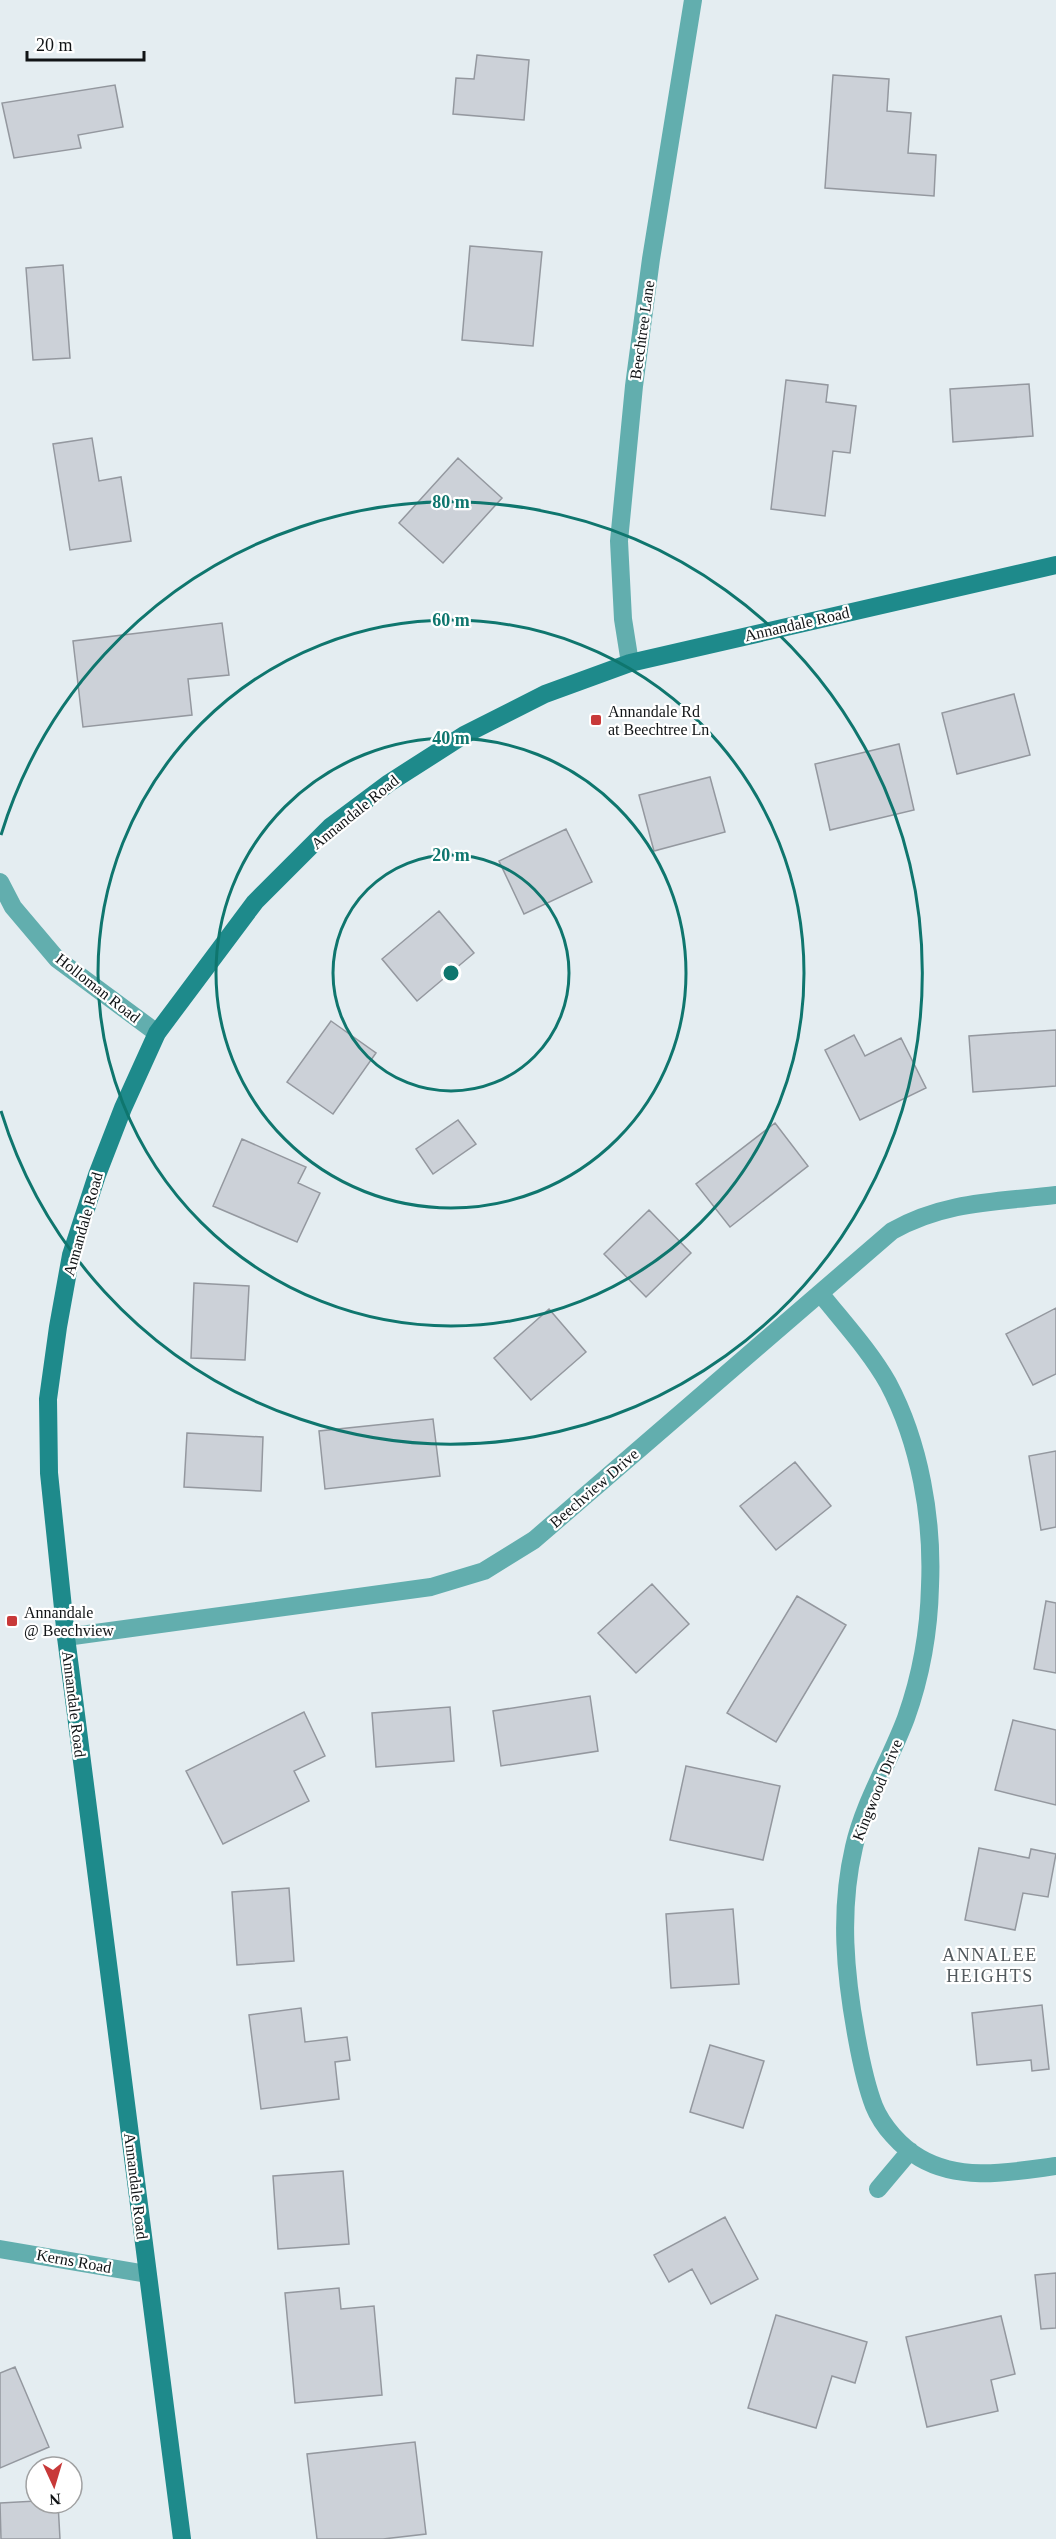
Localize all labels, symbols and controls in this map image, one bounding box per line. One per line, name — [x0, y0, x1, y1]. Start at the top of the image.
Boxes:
scale bar — [27, 24, 144, 62]
text: 20 m — [36, 35, 73, 55]
street label: Beechtree Lane — [627, 279, 657, 381]
text: 80 m — [432, 492, 470, 512]
street label: Annandale Road — [743, 604, 851, 644]
text: 60 m — [432, 610, 470, 630]
place label: Annandale Rd at Beechtree Ln — [608, 703, 709, 738]
marker: Annandale Rd at Beechtree Ln — [589, 713, 603, 727]
text: 40 m — [432, 728, 470, 748]
street label: Annandale Road — [308, 772, 402, 852]
text: 20 m — [432, 845, 470, 865]
street label: Holloman Road — [53, 950, 143, 1026]
centre of rings — [441, 963, 461, 983]
street label: Annandale Road — [60, 1170, 106, 1278]
street label: Beechview Drive — [546, 1445, 642, 1531]
place label: Annandale @ Beechview — [24, 1604, 114, 1640]
marker: Annandale @ Beechview — [5, 1614, 19, 1628]
street label: Annandale Road — [59, 1650, 89, 1758]
street label: Kingwood Drive — [849, 1737, 906, 1844]
district label: ANNALEE HEIGHTS — [942, 1945, 1038, 1986]
street label: Annandale Road — [121, 2132, 151, 2240]
street label: Kerns Road — [35, 2246, 113, 2276]
north arrow — [24, 2455, 84, 2515]
text: N — [48, 2491, 61, 2508]

